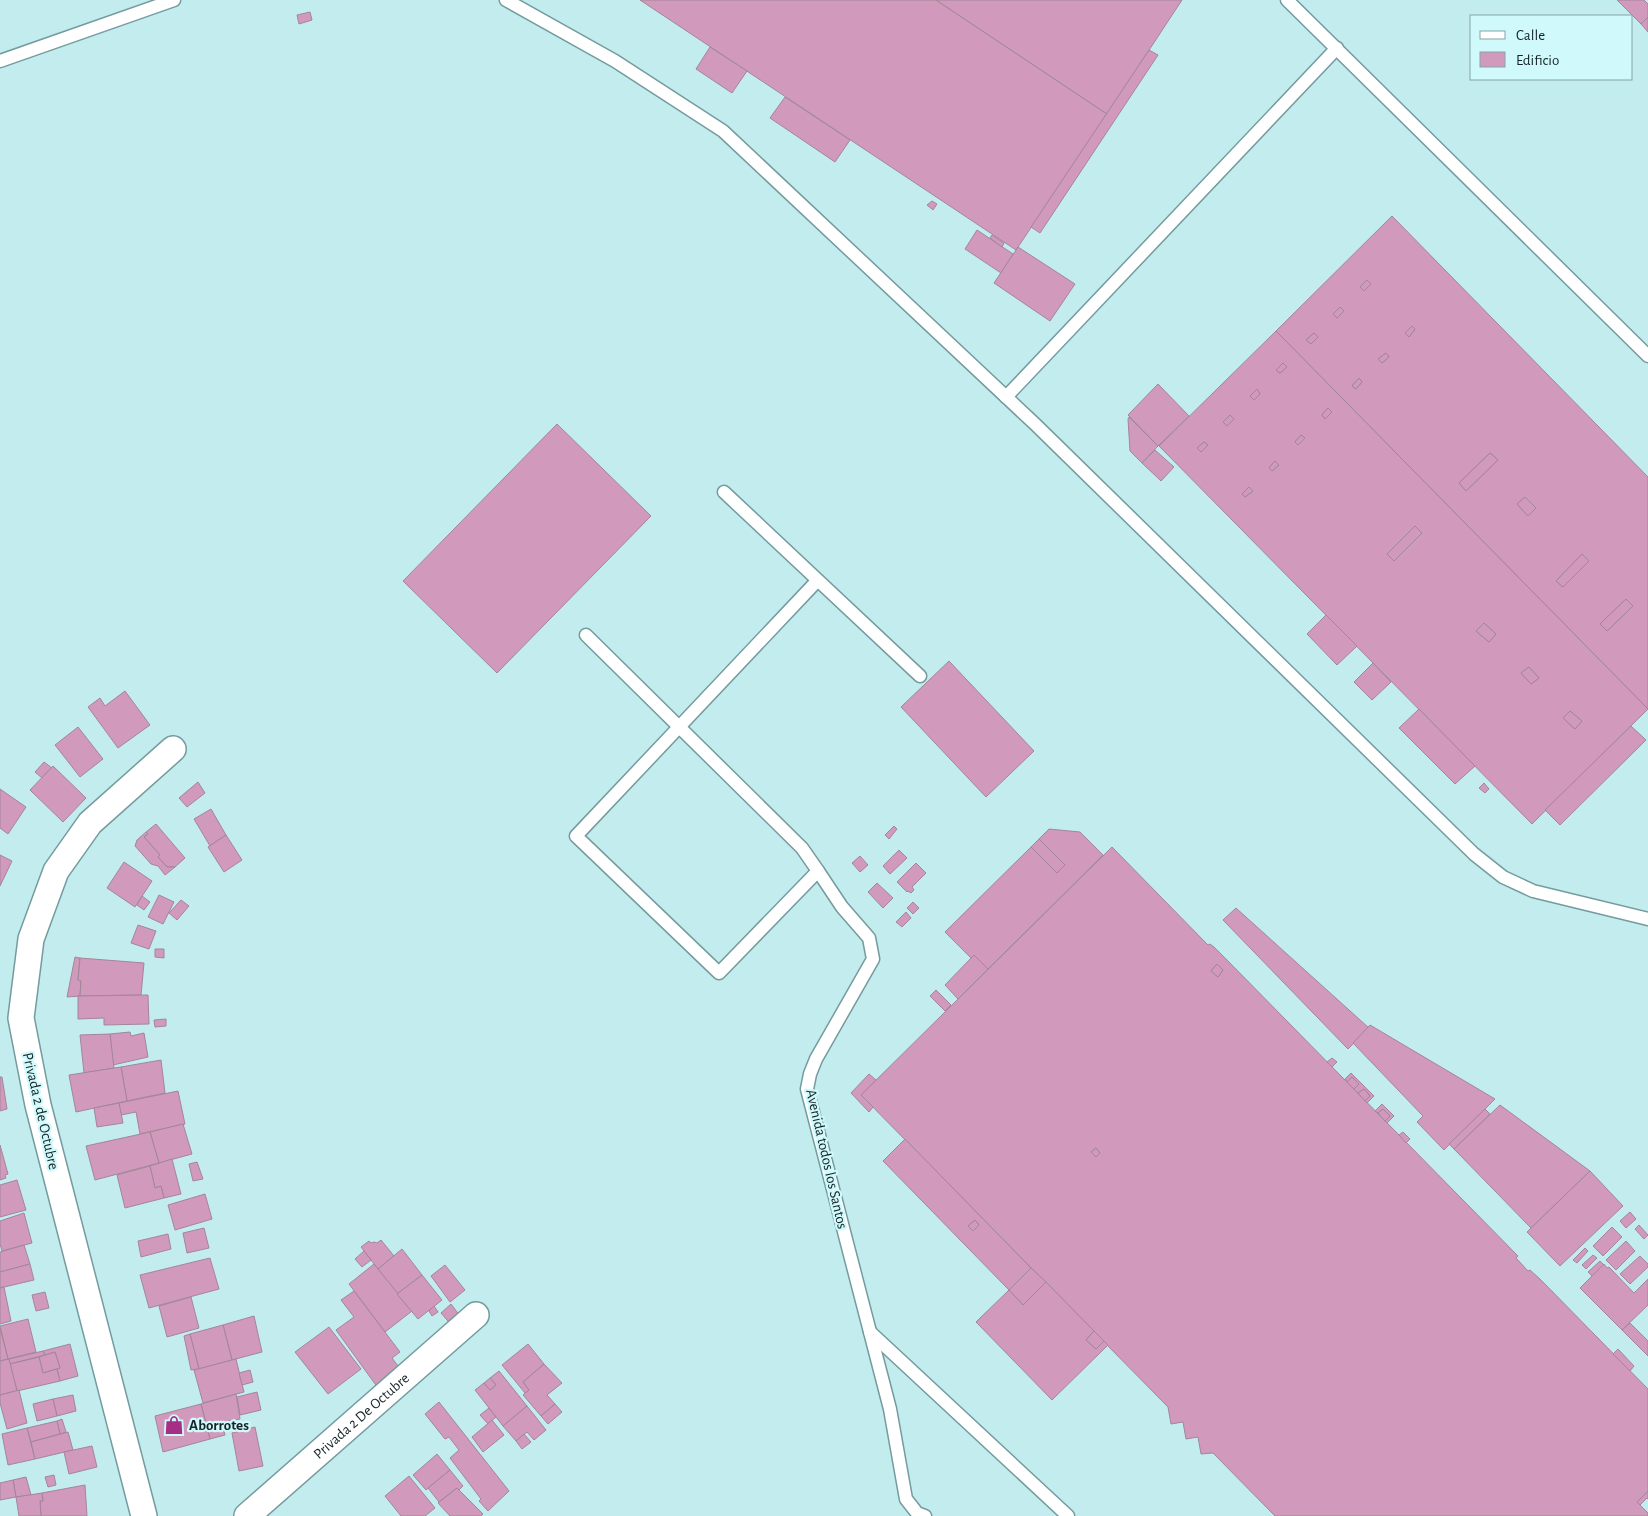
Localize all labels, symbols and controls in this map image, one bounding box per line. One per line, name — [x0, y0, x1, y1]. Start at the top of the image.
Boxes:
legend — [1470, 15, 1633, 80]
text: Calle — [1516, 28, 1545, 43]
text: Edificio — [1516, 53, 1559, 68]
street label: Privada 2 de Octubre — [20, 1051, 61, 1171]
street label: Avenida todos los Santos — [803, 1088, 850, 1230]
street label: Privada 2 De Octubre — [311, 1370, 412, 1462]
shop icon: Aborrotes — [163, 1414, 185, 1436]
place label: Aborrotes — [189, 1418, 249, 1433]

